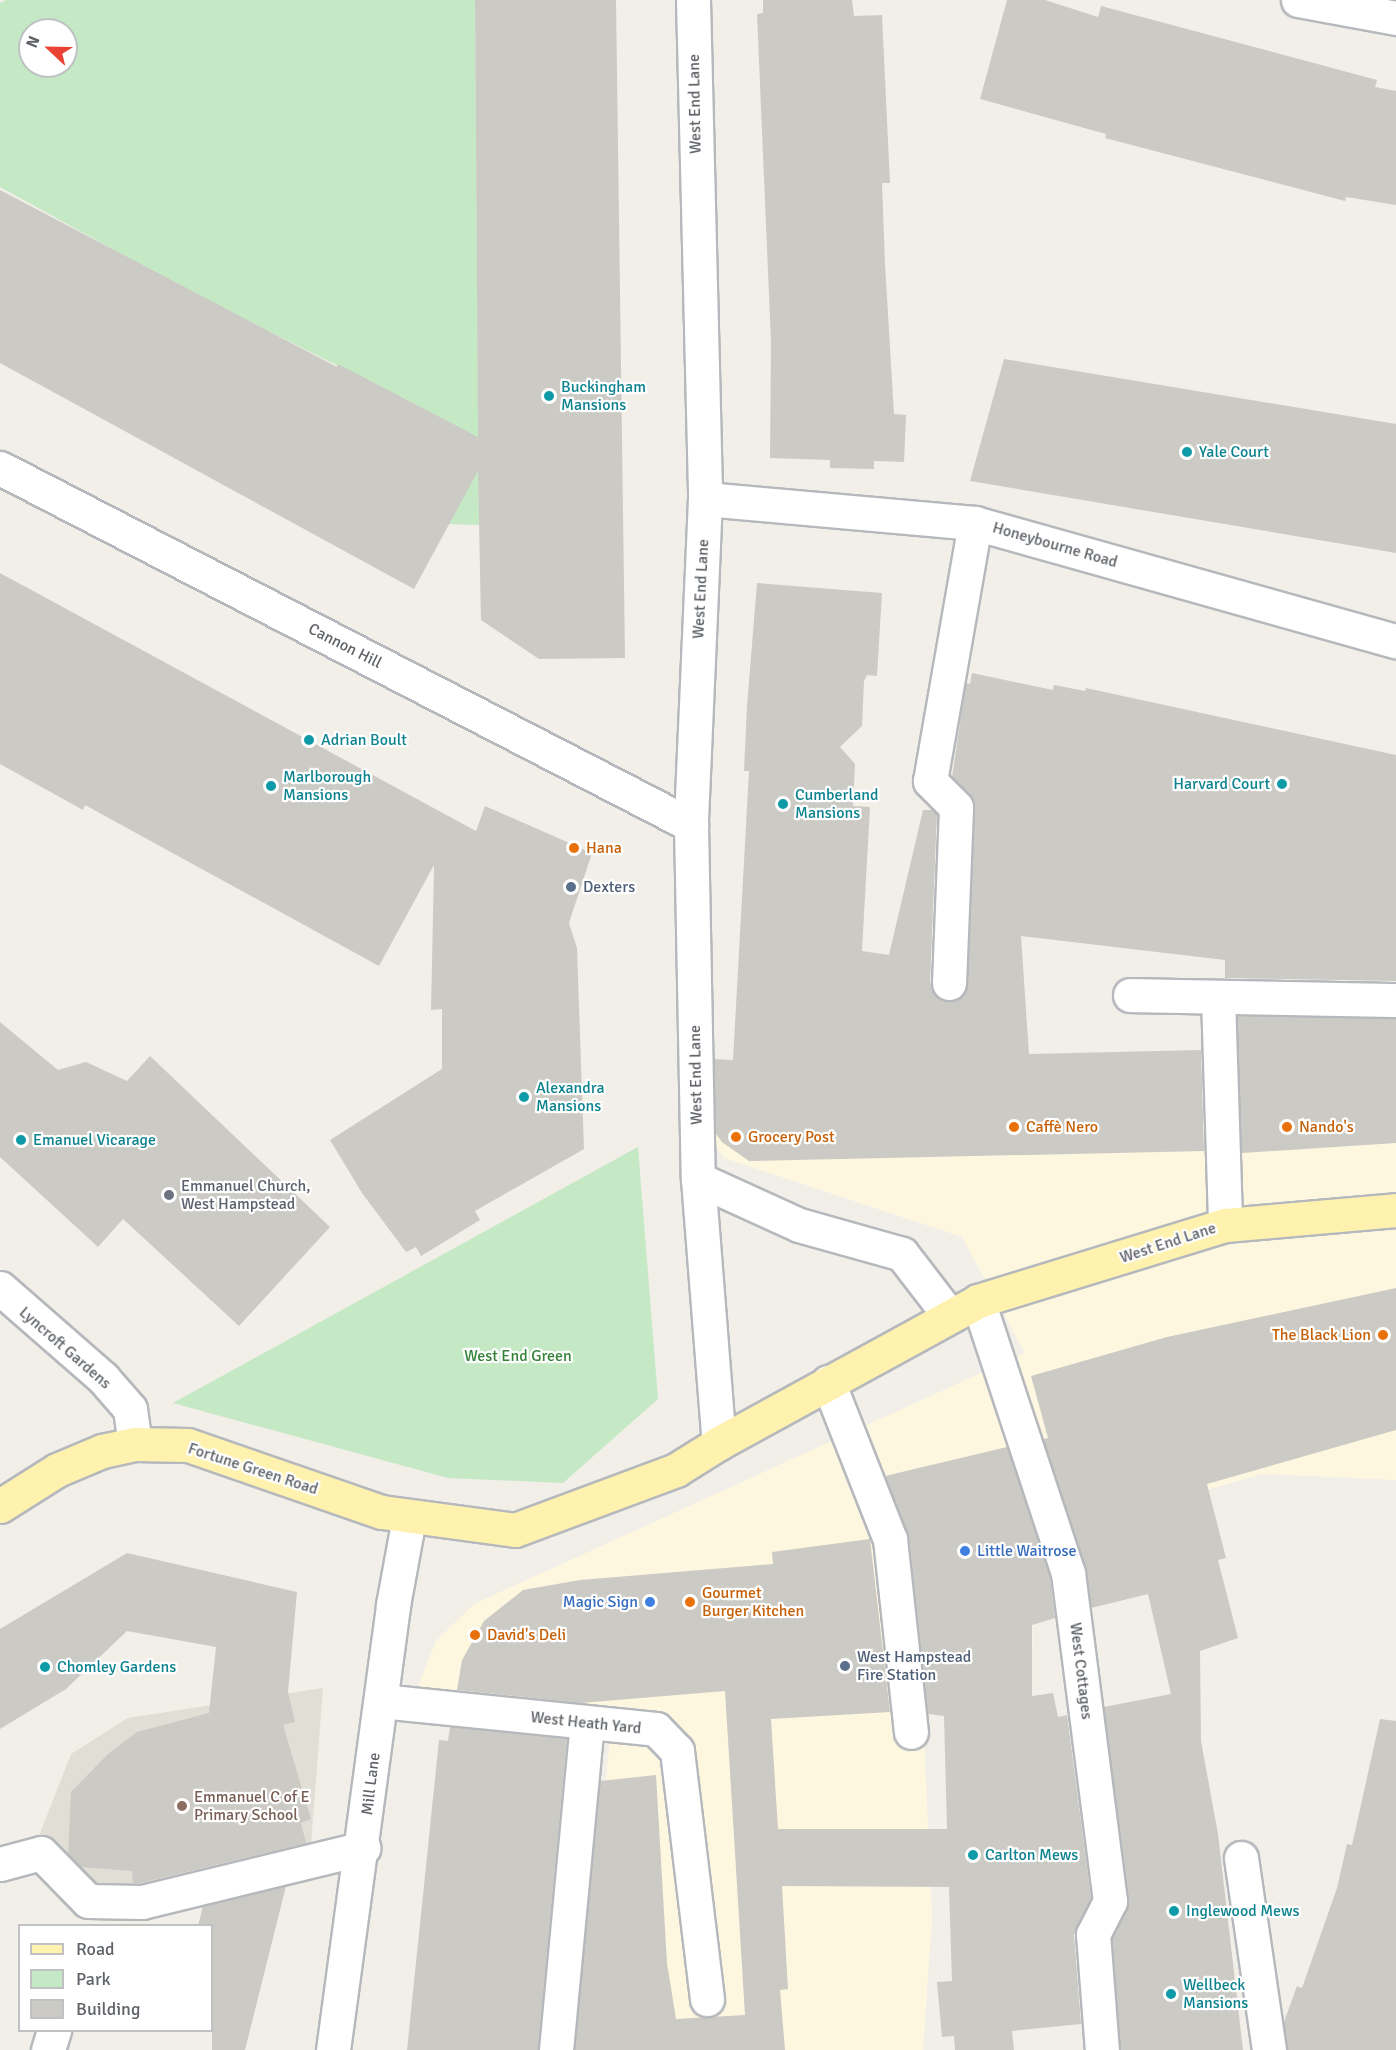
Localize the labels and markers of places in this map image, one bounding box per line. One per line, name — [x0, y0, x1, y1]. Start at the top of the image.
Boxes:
place label: Buckingham Mansions — [561, 377, 646, 415]
marker: Buckingham Mansions — [542, 389, 556, 403]
place label: Yale Court — [1199, 442, 1269, 462]
marker: Yale Court — [1180, 445, 1194, 459]
place label: Adrian Boult — [321, 730, 407, 750]
marker: Adrian Boult — [302, 733, 316, 747]
place label: Marlborough Mansions — [283, 767, 371, 805]
place label: Harvard Court — [1173, 774, 1270, 794]
marker: Harvard Court — [1275, 777, 1289, 791]
marker: Marlborough Mansions — [264, 779, 278, 793]
place label: Cumberland Mansions — [795, 785, 878, 823]
marker: Cumberland Mansions — [776, 797, 790, 811]
place label: Hana — [586, 838, 622, 858]
marker: Hana — [567, 841, 581, 855]
place label: Dexters — [583, 877, 635, 897]
marker: Dexters — [564, 880, 578, 894]
place label: Alexandra Mansions — [536, 1078, 605, 1116]
marker: Alexandra Mansions — [517, 1090, 531, 1104]
place label: Caffè Nero — [1026, 1117, 1098, 1137]
place label: Nando's — [1299, 1117, 1354, 1137]
marker: Caffè Nero — [1007, 1120, 1021, 1134]
marker: Nando's — [1280, 1120, 1294, 1134]
place label: Grocery Post — [748, 1127, 835, 1147]
place label: Emanuel Vicarage — [33, 1130, 156, 1150]
marker: Grocery Post — [729, 1130, 743, 1144]
marker: Emanuel Vicarage — [14, 1133, 28, 1147]
place label: Emmanuel Church, West Hampstead — [181, 1176, 311, 1214]
marker: Emmanuel Church, West Hampstead — [162, 1188, 176, 1202]
place label: The Black Lion — [1272, 1325, 1371, 1345]
marker: The Black Lion — [1376, 1328, 1390, 1342]
place label: Little Waitrose — [977, 1541, 1077, 1561]
marker: Little Waitrose — [958, 1544, 972, 1558]
place label: Gourmet Burger Kitchen — [702, 1583, 804, 1621]
place label: Magic Sign — [563, 1592, 638, 1612]
marker: Magic Sign — [643, 1595, 657, 1609]
marker: Gourmet Burger Kitchen — [683, 1595, 697, 1609]
place label: David's Deli — [487, 1625, 566, 1645]
marker: David's Deli — [468, 1628, 482, 1642]
place label: West Hampstead Fire Station — [857, 1647, 971, 1685]
place label: Chomley Gardens — [57, 1657, 176, 1677]
marker: West Hampstead Fire Station — [838, 1659, 852, 1673]
marker: Chomley Gardens — [38, 1660, 52, 1674]
place label: Emmanuel C of E Primary School — [194, 1787, 310, 1825]
marker: Emmanuel C of E Primary School — [175, 1799, 189, 1813]
place label: Carlton Mews — [985, 1845, 1078, 1865]
marker: Carlton Mews — [966, 1848, 980, 1862]
place label: Inglewood Mews — [1186, 1901, 1299, 1921]
marker: Inglewood Mews — [1167, 1904, 1181, 1918]
place label: Wellbeck Mansions — [1183, 1975, 1248, 2013]
marker: Wellbeck Mansions — [1164, 1987, 1178, 2001]

